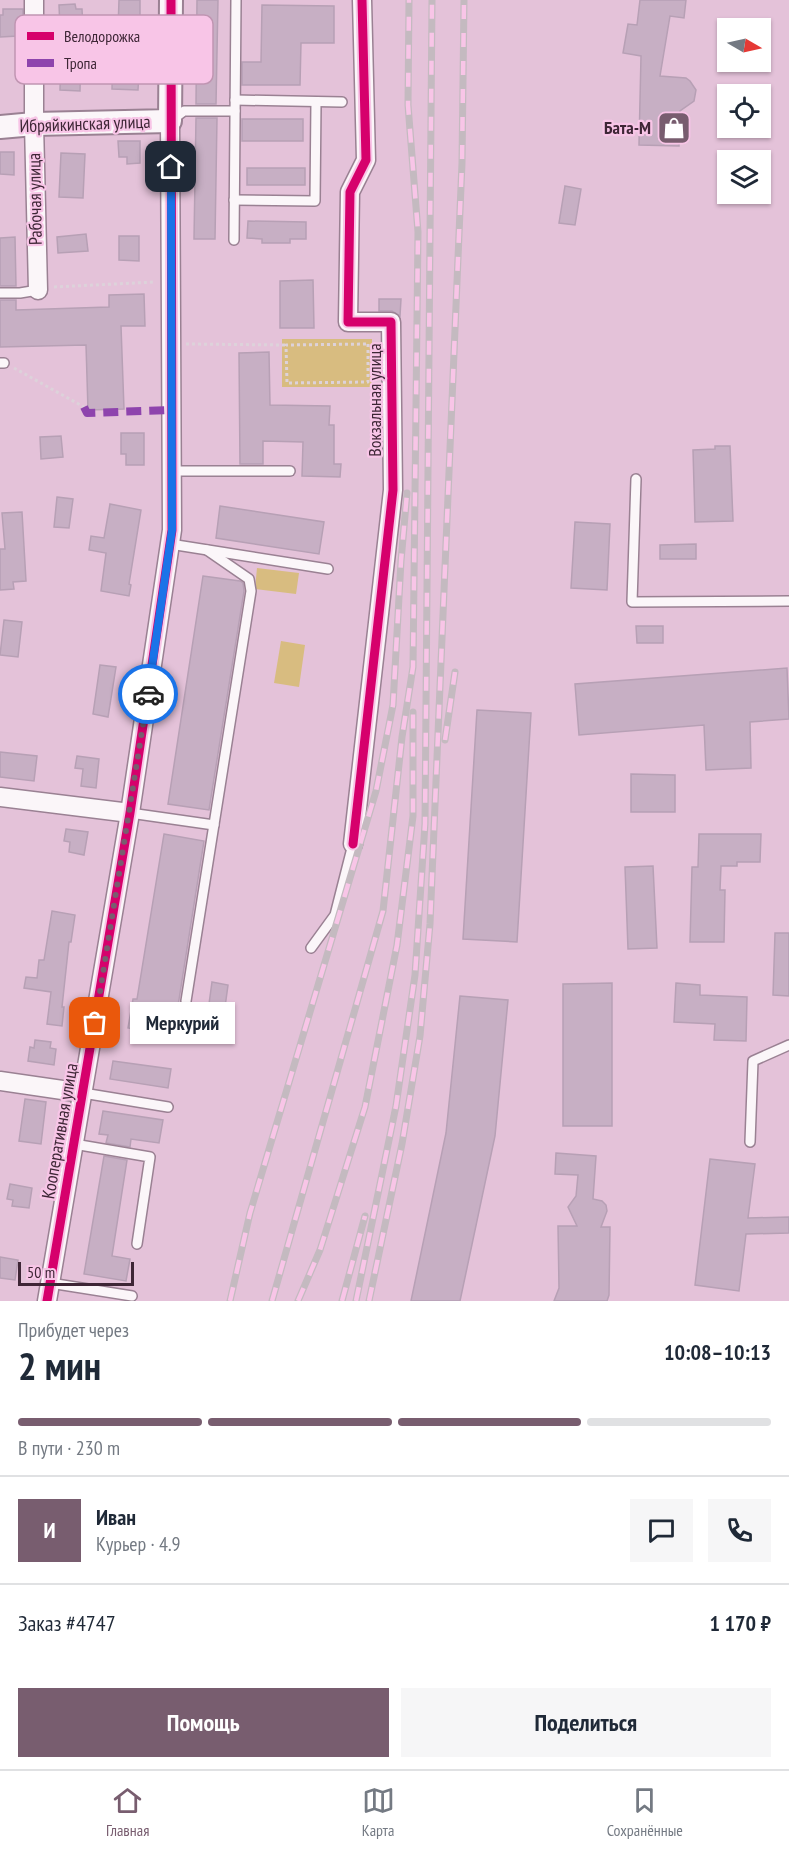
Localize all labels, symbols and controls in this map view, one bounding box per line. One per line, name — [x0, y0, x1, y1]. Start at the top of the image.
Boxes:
legend — [15, 15, 213, 84]
north arrow — [717, 18, 771, 72]
map controls — [717, 18, 771, 204]
text: Велодорожка — [64, 26, 140, 46]
text: Тропа — [64, 53, 97, 73]
button: locate — [717, 84, 771, 138]
street label: Ибряйкинская улица — [19, 110, 151, 137]
shop icon: Бата-М — [656, 110, 692, 146]
place label: Бата-М — [604, 116, 651, 139]
pin — [145, 141, 196, 192]
icon: home — [154, 150, 187, 183]
button: layers — [717, 150, 771, 204]
street label: Рабочая улица — [22, 153, 47, 245]
street label: Вокзальная улица — [363, 343, 386, 457]
courier — [118, 664, 178, 724]
icon: car — [132, 678, 165, 711]
pin — [69, 997, 120, 1048]
callout: Меркурий — [131, 1002, 236, 1044]
icon: bag — [78, 1006, 111, 1039]
text: Меркурий — [146, 1010, 219, 1036]
street label: Кооперативная улица — [36, 1061, 83, 1201]
scale bar — [18, 1259, 134, 1286]
text: 50 m — [27, 1262, 55, 1282]
text: Прибудет через — [18, 1317, 129, 1343]
text: 10:08–10:13 — [664, 1338, 771, 1366]
text: 2 мин — [18, 1340, 101, 1391]
text: В пути · 230 m — [18, 1435, 120, 1461]
button: chat — [630, 1499, 693, 1562]
button: phone — [708, 1499, 771, 1562]
text: Иван — [96, 1503, 136, 1531]
text: И — [43, 1516, 56, 1544]
text: Курьер · 4.9 — [96, 1531, 181, 1557]
text: Заказ #4747 — [18, 1609, 116, 1637]
text: 1 170 ₽ — [709, 1609, 771, 1637]
button: Помощь — [18, 1688, 389, 1757]
button: Поделиться — [401, 1688, 771, 1757]
tab: Главная — [106, 1784, 149, 1840]
tab: Карта — [362, 1784, 395, 1840]
tab: Сохранённые — [607, 1784, 683, 1840]

